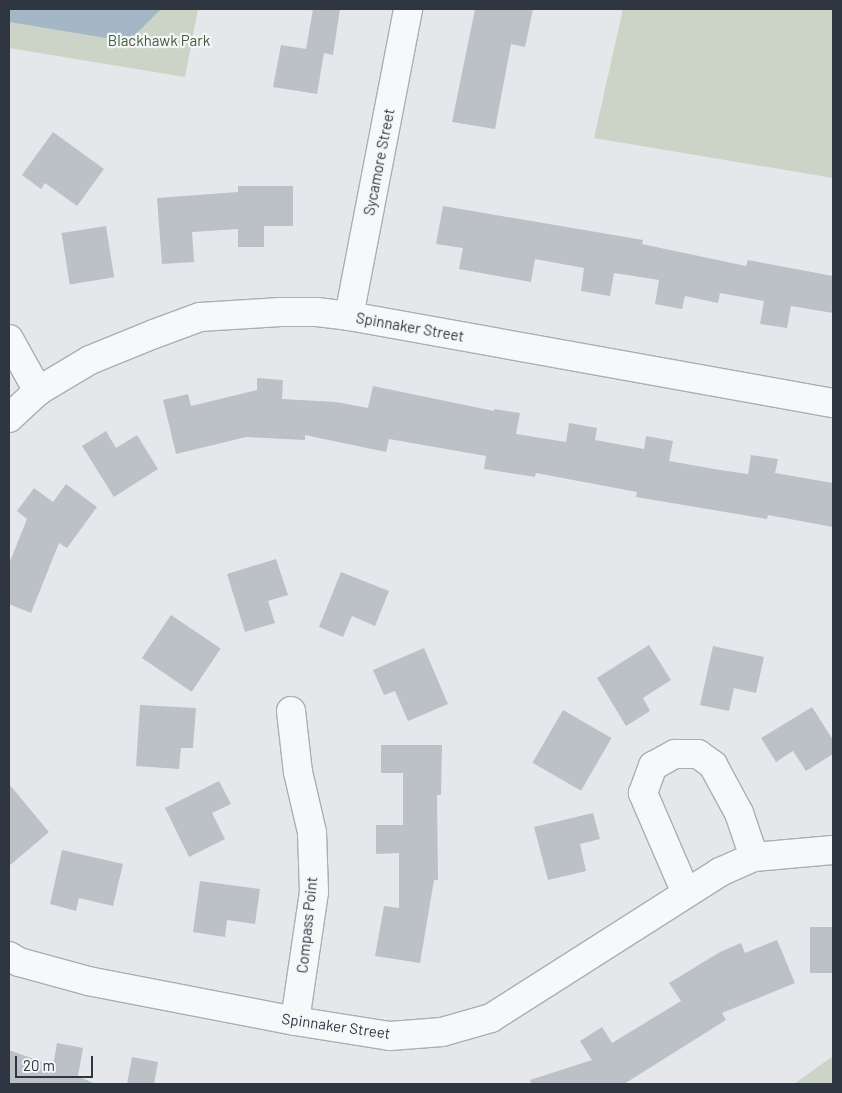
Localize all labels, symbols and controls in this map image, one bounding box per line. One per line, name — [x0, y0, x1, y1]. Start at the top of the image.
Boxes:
park label: Blackhawk Park — [108, 32, 210, 50]
street label: Sycamore Street — [360, 107, 398, 217]
street label: Spinnaker Street — [355, 309, 465, 345]
street label: Compass Point — [293, 876, 321, 974]
street label: Spinnaker Street — [281, 1009, 391, 1043]
scale bar — [18, 1046, 95, 1078]
text: 20 m — [23, 1056, 55, 1074]

